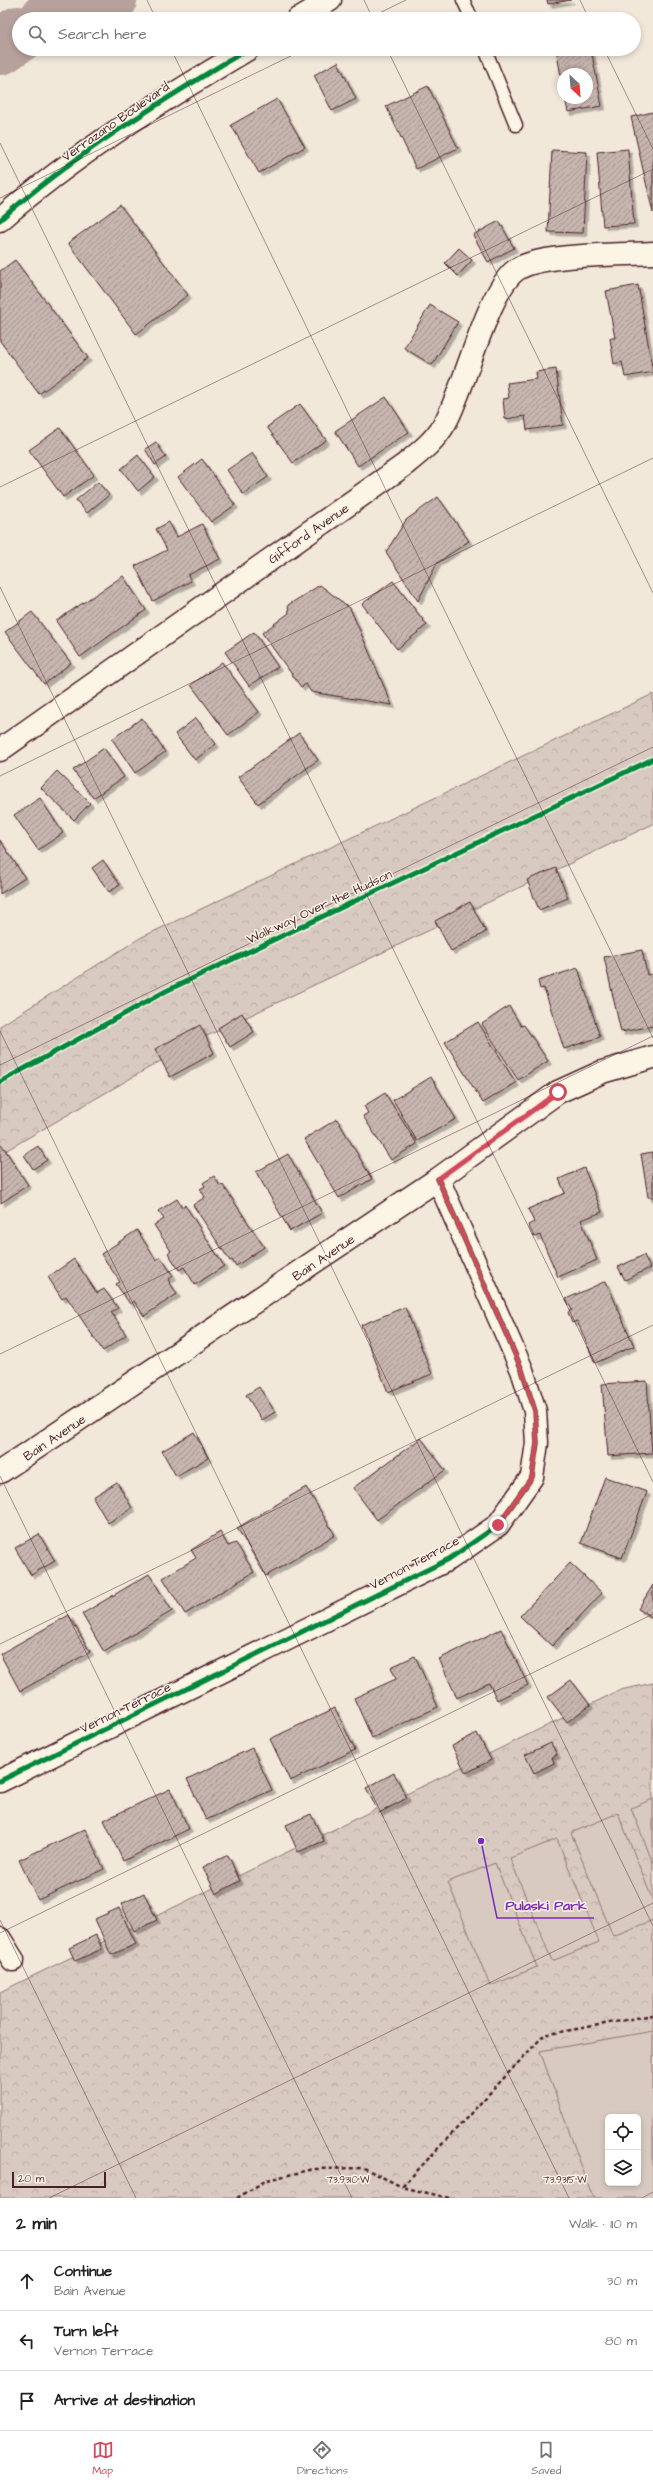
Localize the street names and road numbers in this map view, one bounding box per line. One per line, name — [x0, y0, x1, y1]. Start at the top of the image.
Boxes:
street label: Verrazano Boulevard — [58, 78, 173, 166]
street label: Gifford Avenue — [265, 499, 353, 568]
street label: Walkway Over the Hudson — [244, 865, 396, 949]
street label: Bain Avenue — [289, 1230, 358, 1285]
street label: Bain Avenue — [20, 1410, 89, 1465]
street label: Vernon Terrace — [366, 1532, 463, 1594]
street label: Vernon Terrace — [77, 1678, 174, 1738]

